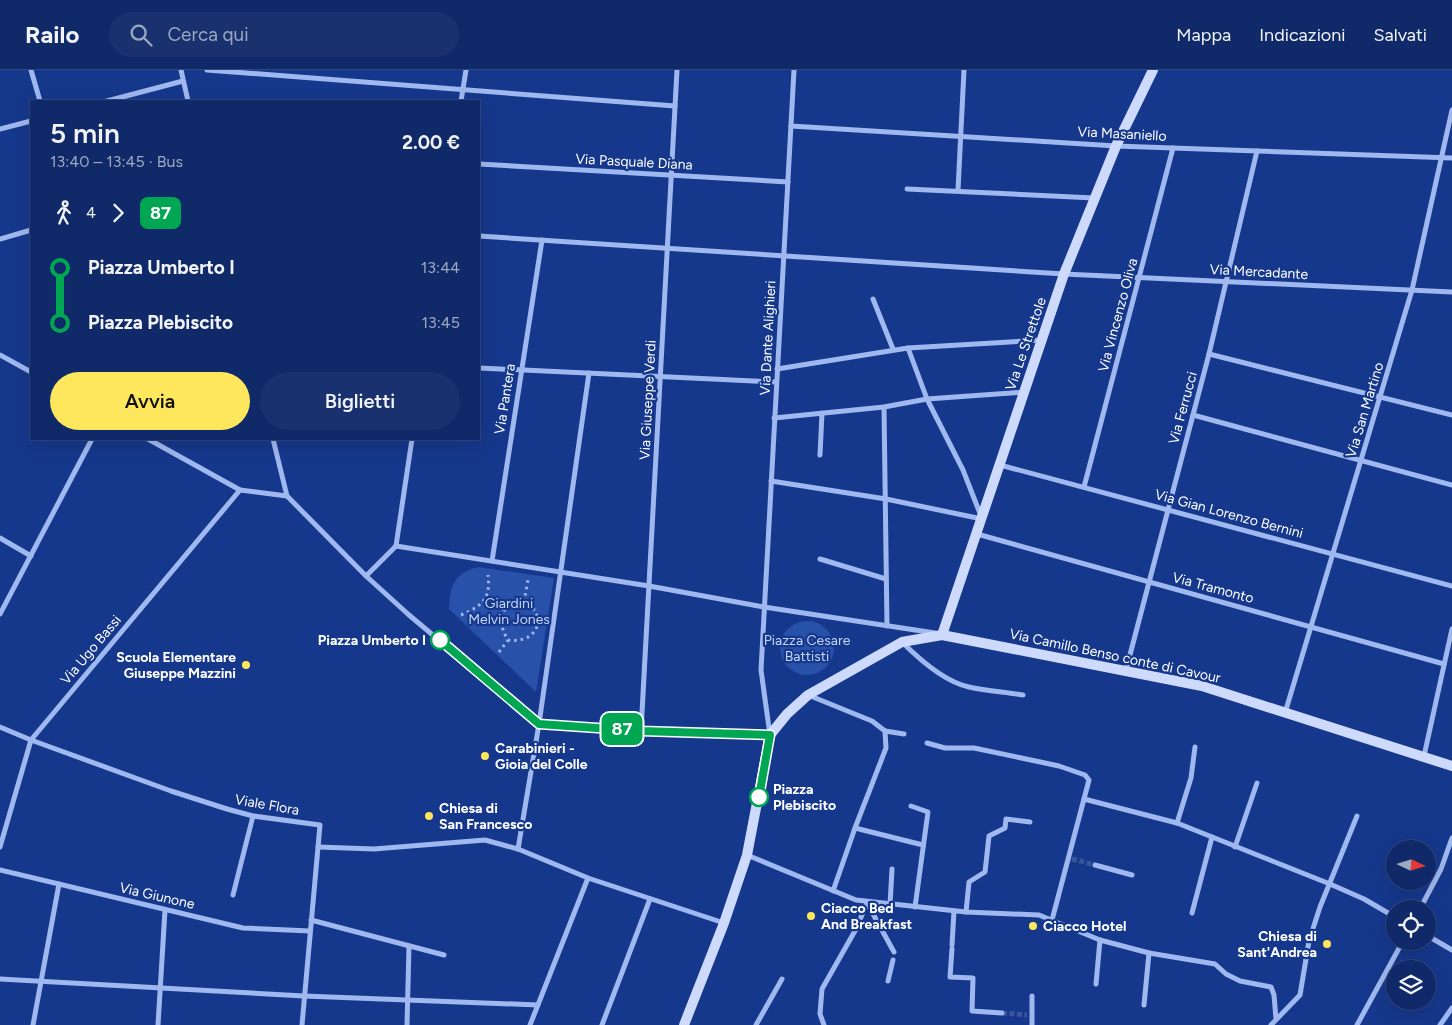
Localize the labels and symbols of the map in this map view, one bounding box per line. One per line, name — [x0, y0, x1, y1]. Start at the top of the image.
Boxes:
street label: Via Masaniello — [1077, 123, 1167, 145]
street label: Via Pasquale Diana — [575, 150, 693, 174]
street label: Via Vincenzo Oliva — [1095, 256, 1141, 374]
street label: Via Mercadante — [1209, 261, 1309, 283]
street label: Via Dante Alighieri — [756, 280, 780, 396]
street label: Via Le Strettole — [1002, 295, 1050, 393]
street label: Via Giuseppe Verdi — [636, 340, 660, 460]
street label: Via San Martino — [1342, 360, 1388, 460]
street label: Via Pantera — [491, 362, 519, 436]
street label: Via Ferrucci — [1165, 370, 1201, 446]
street label: Via Gian Lorenzo Bernini — [1153, 486, 1305, 542]
street label: Via Tramonto — [1170, 569, 1256, 607]
park label: Giardini Melvin Jones — [468, 595, 550, 628]
street label: Via Ugo Bassi — [57, 612, 125, 688]
street label: Via Camillo Benso conte di Cavour — [1008, 625, 1222, 687]
marker: Piazza Umberto I — [430, 630, 450, 650]
place label: Piazza Umberto I — [318, 632, 426, 649]
park label: Piazza Cesare Battisti — [764, 632, 851, 665]
place label: Scuola Elementare Giuseppe Mazzini — [116, 649, 236, 682]
marker: Scuola Elementare Giuseppe Mazzini — [240, 659, 252, 671]
line badge: 87 — [600, 713, 644, 745]
place label: Carabinieri - Gioia del Colle — [495, 740, 588, 773]
marker: Carabinieri - Gioia del Colle — [479, 750, 491, 762]
place label: Piazza Plebiscito — [773, 781, 836, 814]
marker: Piazza Plebiscito — [749, 787, 769, 807]
street label: Viale Flora — [234, 791, 300, 819]
place label: Chiesa di San Francesco — [439, 800, 532, 833]
marker: Chiesa di San Francesco — [423, 810, 435, 822]
north arrow — [1386, 840, 1436, 890]
street label: Via Giunone — [118, 879, 197, 913]
place label: Ciacco Bed And Breakfast — [821, 900, 913, 933]
marker: Ciacco Bed And Breakfast — [805, 910, 817, 922]
place label: Ciacco Hotel — [1043, 918, 1126, 935]
marker: Ciacco Hotel — [1027, 920, 1039, 932]
place label: Chiesa di Sant'Andrea — [1237, 928, 1317, 961]
marker: Chiesa di Sant'Andrea — [1321, 938, 1333, 950]

